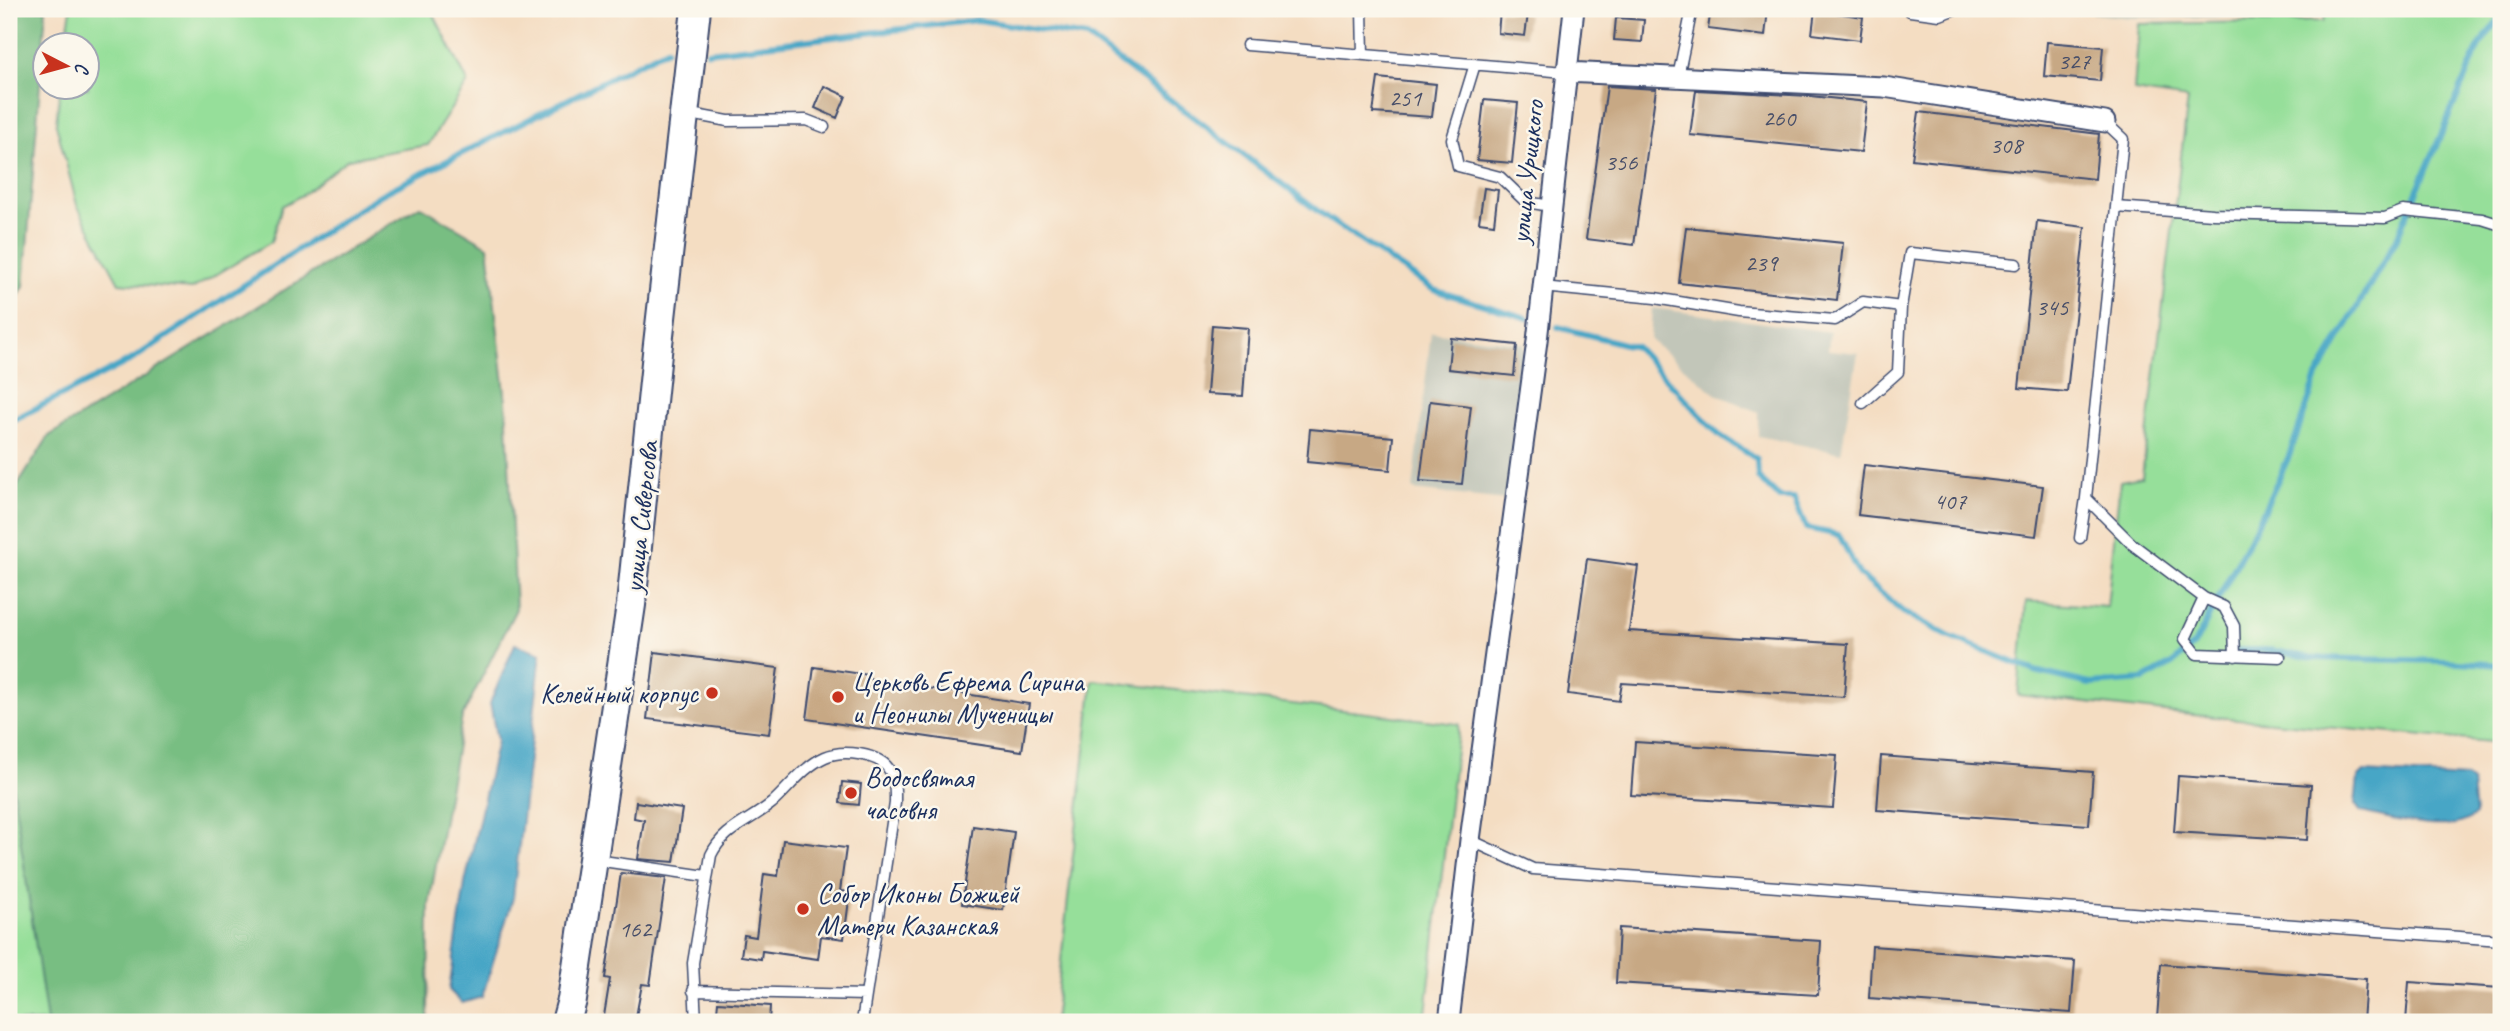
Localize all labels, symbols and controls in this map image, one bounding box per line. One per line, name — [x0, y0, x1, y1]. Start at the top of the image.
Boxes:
north arrow — [32, 32, 102, 102]
house number: 327 — [2058, 46, 2091, 76]
text: С — [69, 62, 94, 76]
house number: 251 — [1389, 83, 1422, 113]
street label: улица Урицкого — [1501, 97, 1552, 247]
house number: 260 — [1763, 103, 1797, 133]
house number: 308 — [1990, 130, 2024, 160]
house number: 356 — [1605, 147, 1638, 177]
house number: 239 — [1745, 248, 1779, 278]
house number: 345 — [2036, 292, 2069, 322]
street label: улица Сиверсова — [615, 438, 666, 597]
house number: 407 — [1934, 486, 1967, 516]
place label: Церковь Ефрема Сирина и Неонилы Мученицы — [852, 664, 1085, 731]
place label: Келейный корпус — [540, 676, 700, 711]
marker: Келейный корпус — [704, 685, 720, 701]
marker: Церковь Ефрема Сирина и Неонилы Мученицы — [830, 689, 846, 705]
place label: Водосвятая часовня — [865, 760, 975, 827]
marker: Водосвятая часовня — [843, 785, 859, 801]
place label: Собор Иконы Божией Матери Казанская — [817, 876, 1020, 943]
marker: Собор Иконы Божией Матери Казанская — [795, 901, 811, 917]
house number: 162 — [619, 914, 653, 944]

